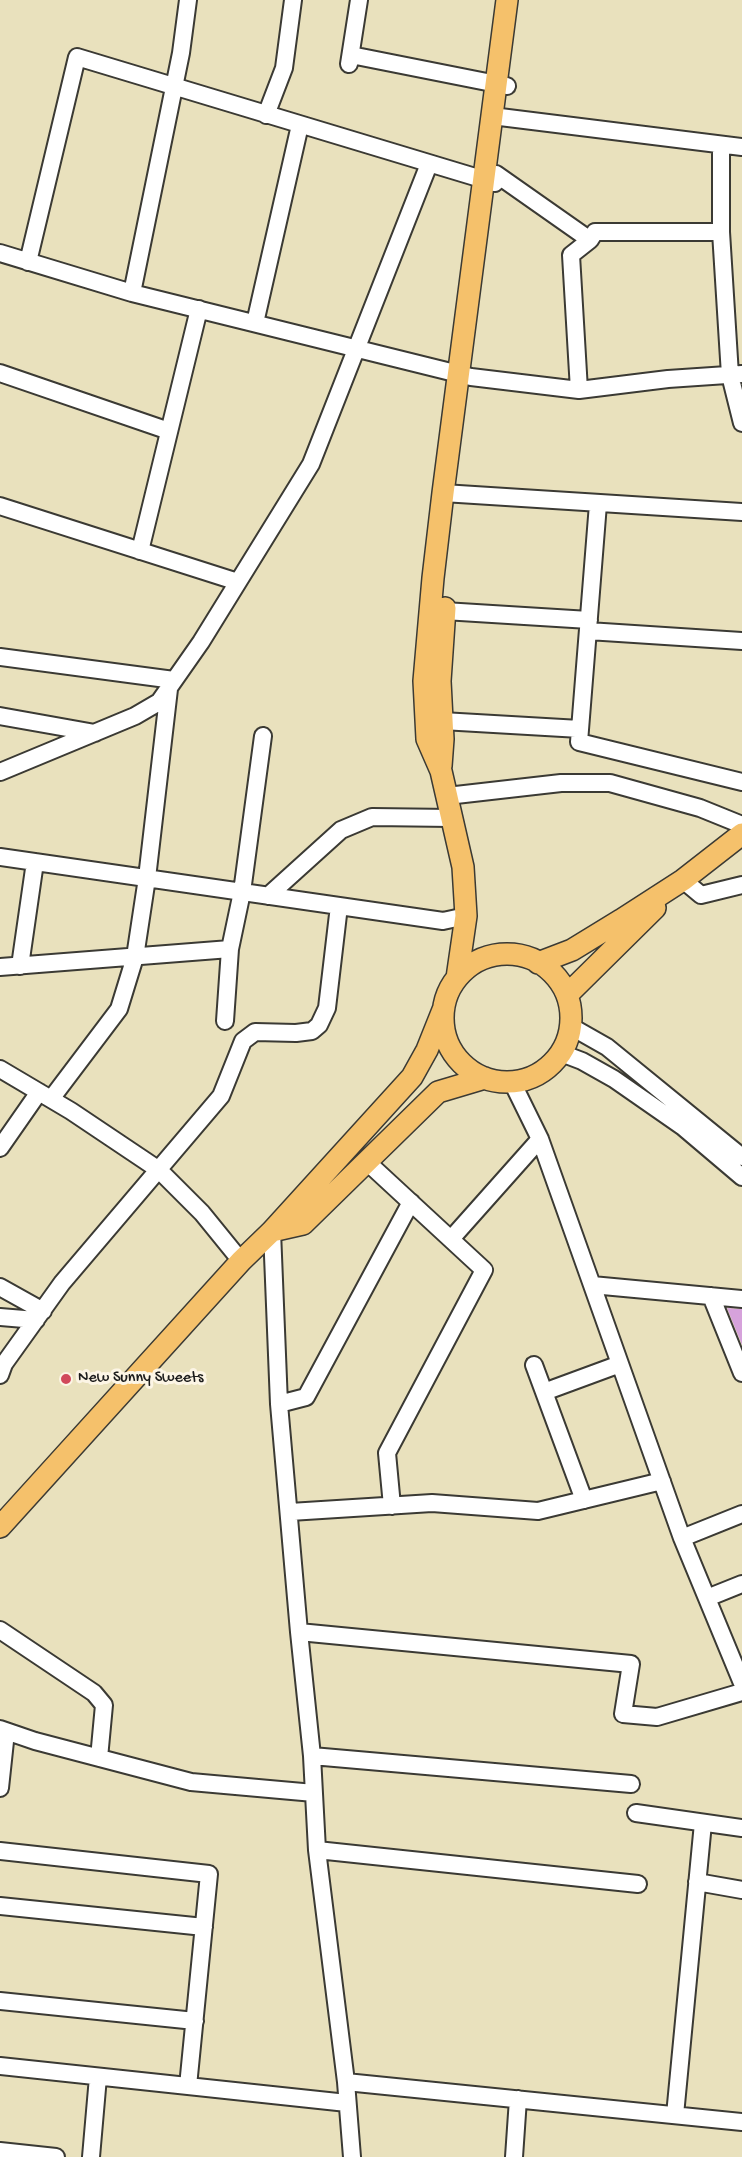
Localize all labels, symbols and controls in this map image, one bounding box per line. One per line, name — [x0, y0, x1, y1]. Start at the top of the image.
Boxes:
place label: New Sunny Sweets — [78, 1369, 203, 1389]
marker: New Sunny Sweets — [59, 1372, 73, 1386]

